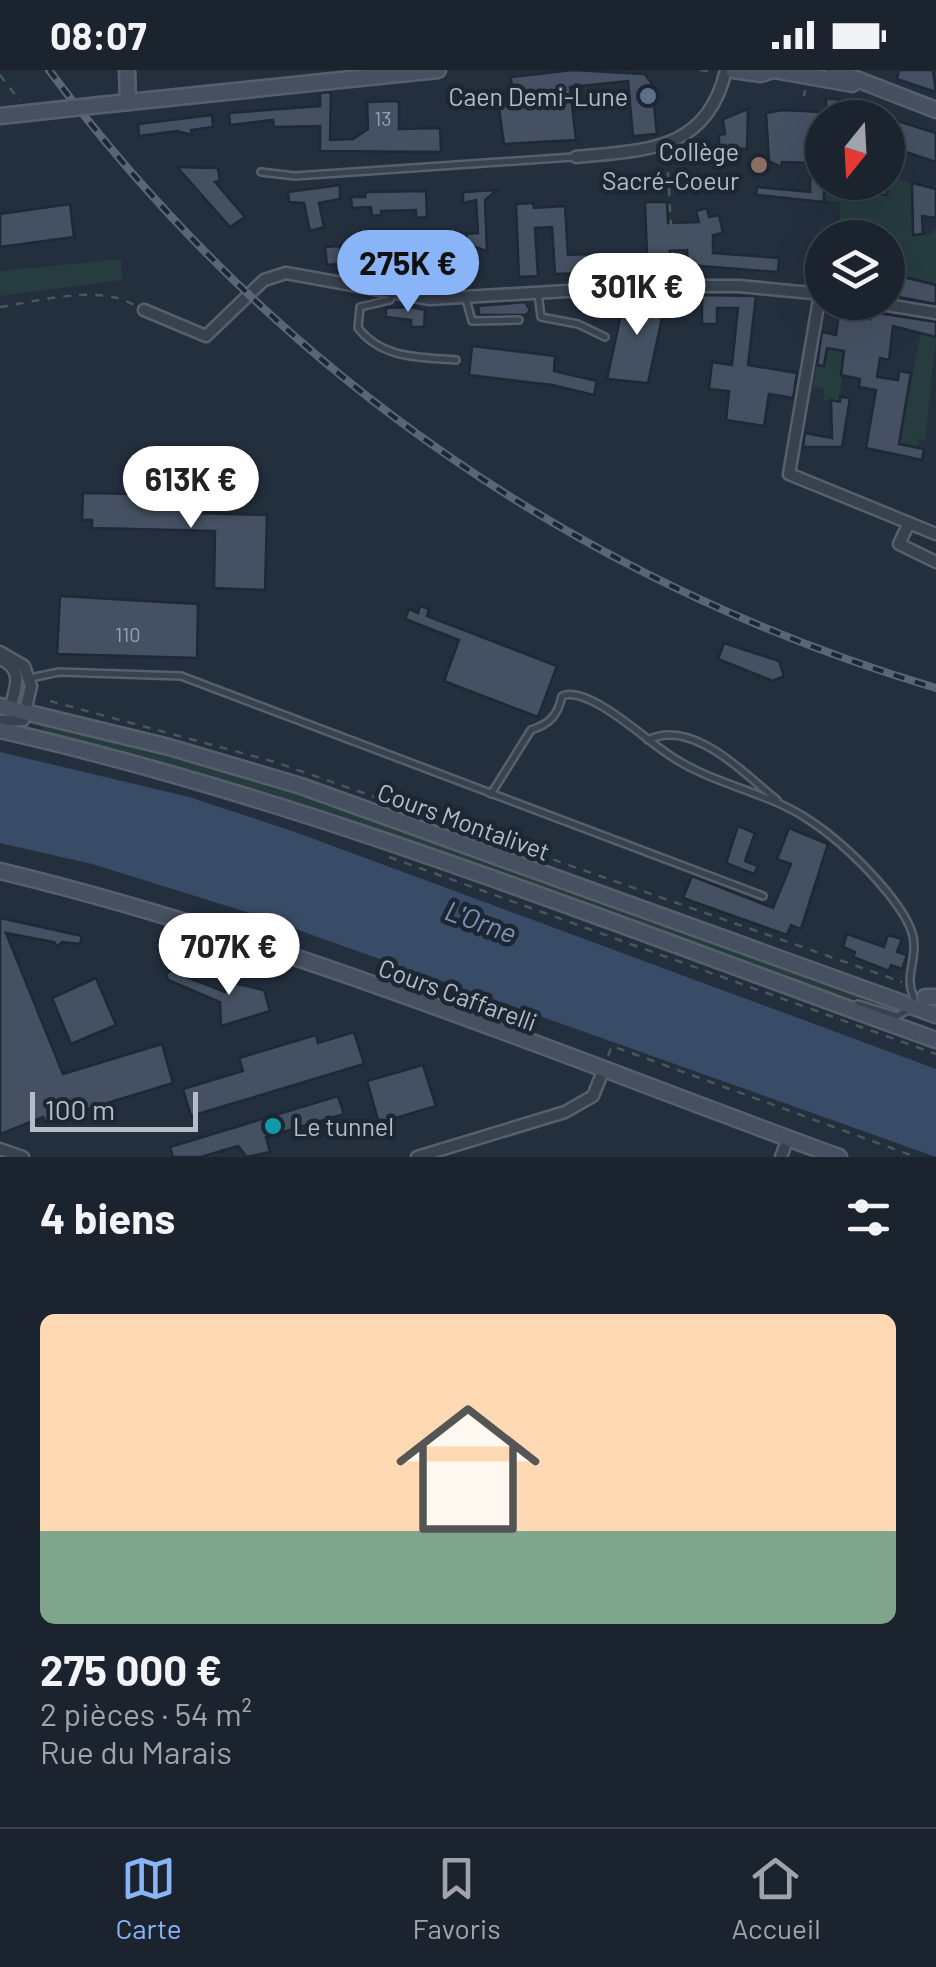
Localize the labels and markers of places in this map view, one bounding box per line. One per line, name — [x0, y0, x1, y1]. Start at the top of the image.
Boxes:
place label: Caen Demi-Lune — [449, 81, 628, 111]
marker: Caen Demi-Lune — [637, 85, 659, 107]
place label: Collège Sacré-Coeur — [602, 136, 739, 195]
marker: Collège Sacré-Coeur — [748, 154, 770, 176]
pin: 275K € — [327, 230, 489, 315]
pin: 301K € — [556, 253, 718, 338]
pin: 613K € — [110, 446, 272, 531]
pin: 707K € — [148, 913, 310, 998]
place label: Le tunnel — [293, 1111, 394, 1141]
marker: Le tunnel — [262, 1115, 284, 1137]

